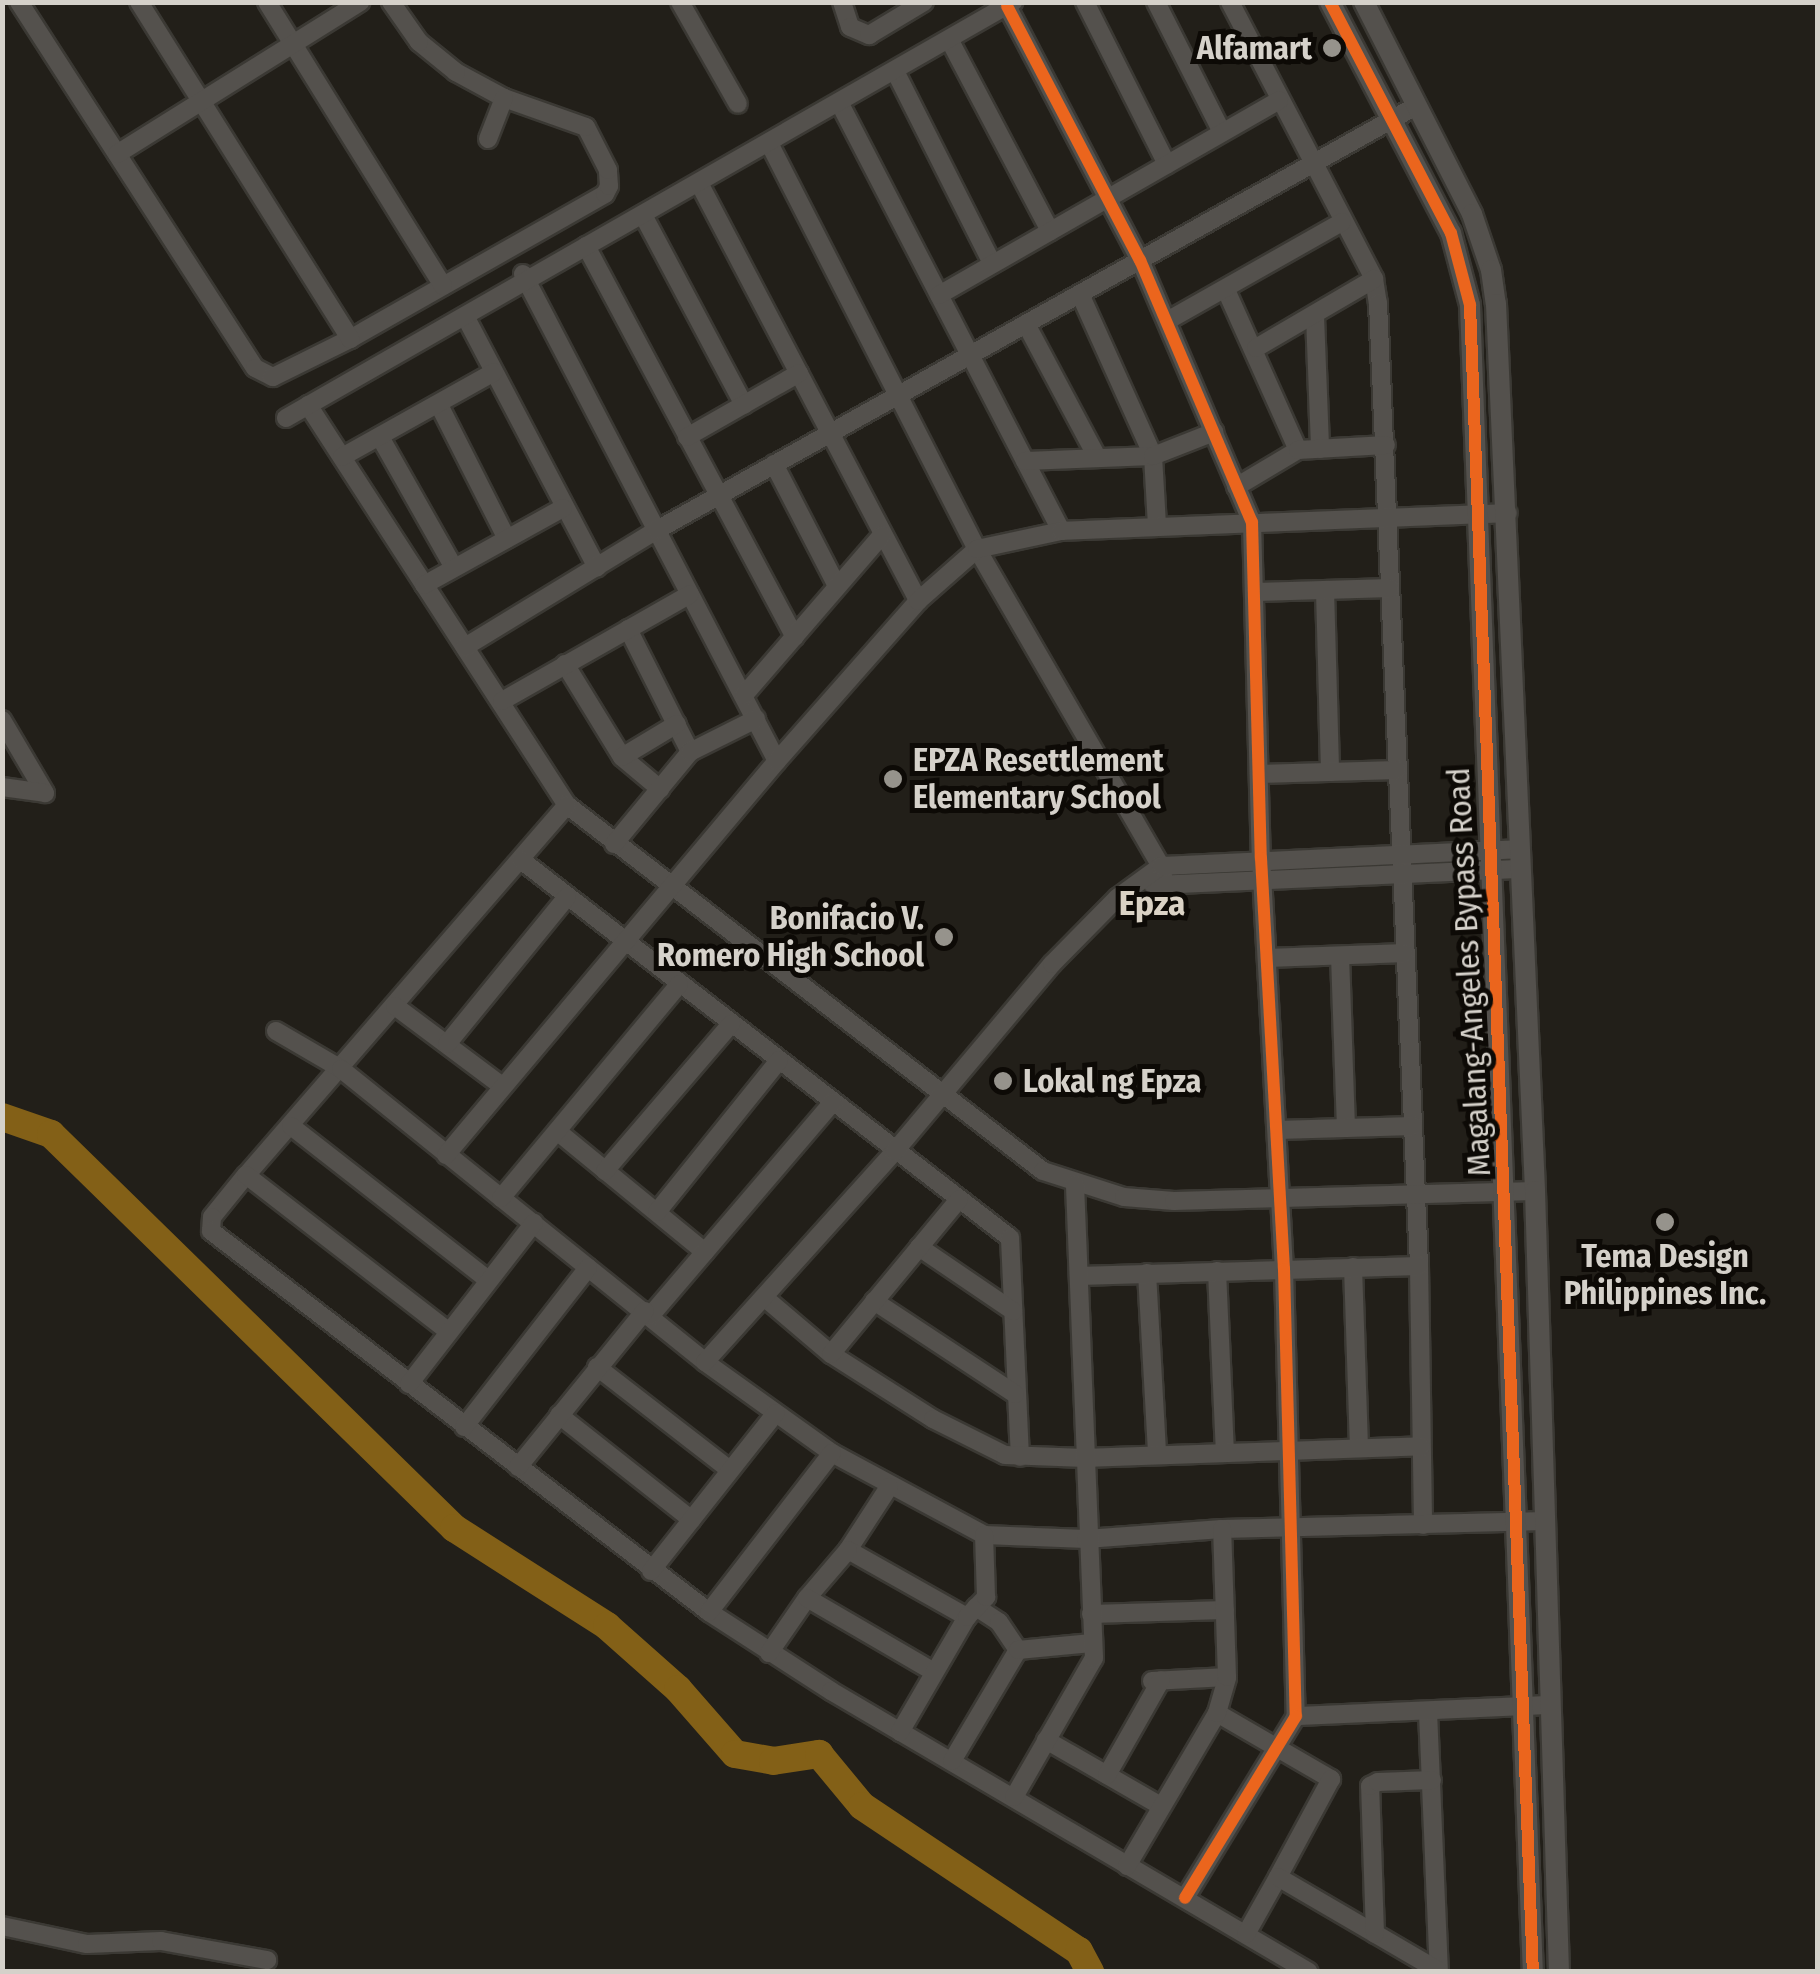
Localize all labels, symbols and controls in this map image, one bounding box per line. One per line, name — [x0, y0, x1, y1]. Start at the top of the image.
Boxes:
place label: Alfamart — [1197, 29, 1312, 67]
marker: Alfamart — [1321, 37, 1343, 59]
place label: EPZA Resettlement Elementary School — [913, 742, 1164, 817]
street label: Magalang-Angeles Bypass Road — [1439, 767, 1499, 1177]
marker: EPZA Resettlement Elementary School — [882, 768, 904, 790]
district label: Epza — [1119, 882, 1185, 924]
place label: Bonifacio V. Romero High School — [657, 900, 924, 975]
marker: Bonifacio V. Romero High School — [933, 926, 955, 948]
place label: Lokal ng Epza — [1023, 1062, 1201, 1100]
marker: Lokal ng Epza — [992, 1070, 1014, 1092]
marker: Tema Design Philippines Inc. — [1654, 1211, 1676, 1233]
place label: Tema Design Philippines Inc. — [1564, 1238, 1766, 1313]

